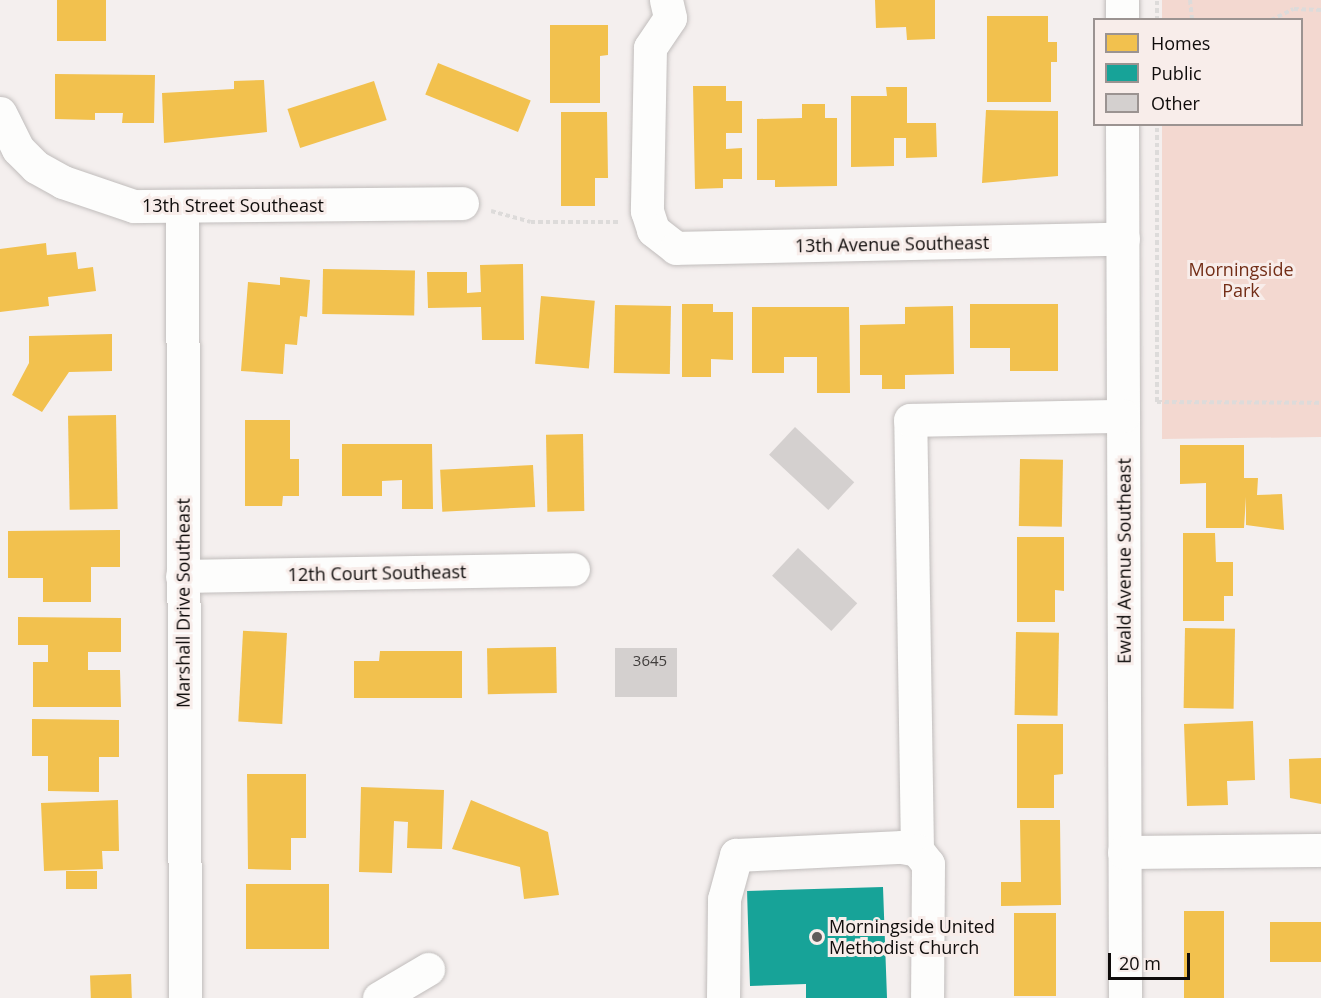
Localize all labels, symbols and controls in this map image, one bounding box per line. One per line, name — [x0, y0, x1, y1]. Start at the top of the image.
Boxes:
legend — [1093, 18, 1303, 126]
text: Homes — [1151, 31, 1210, 55]
text: Public — [1151, 61, 1202, 85]
text: Other — [1151, 91, 1200, 115]
street label: 13th Street Southeast — [142, 194, 324, 216]
street label: 13th Avenue Southeast — [795, 232, 989, 256]
park label: Morningside Park — [1188, 259, 1294, 302]
street label: Ewald Avenue Southeast — [1113, 458, 1135, 664]
street label: Marshall Drive Southeast — [172, 498, 194, 708]
street label: 12th Court Southeast — [287, 561, 467, 585]
house number: 3645 — [633, 652, 667, 670]
place label: Morningside United Methodist Church — [829, 916, 995, 958]
marker: Morningside United Methodist Church — [810, 930, 824, 944]
scale bar — [1111, 941, 1194, 979]
text: 20 m — [1119, 951, 1161, 975]

